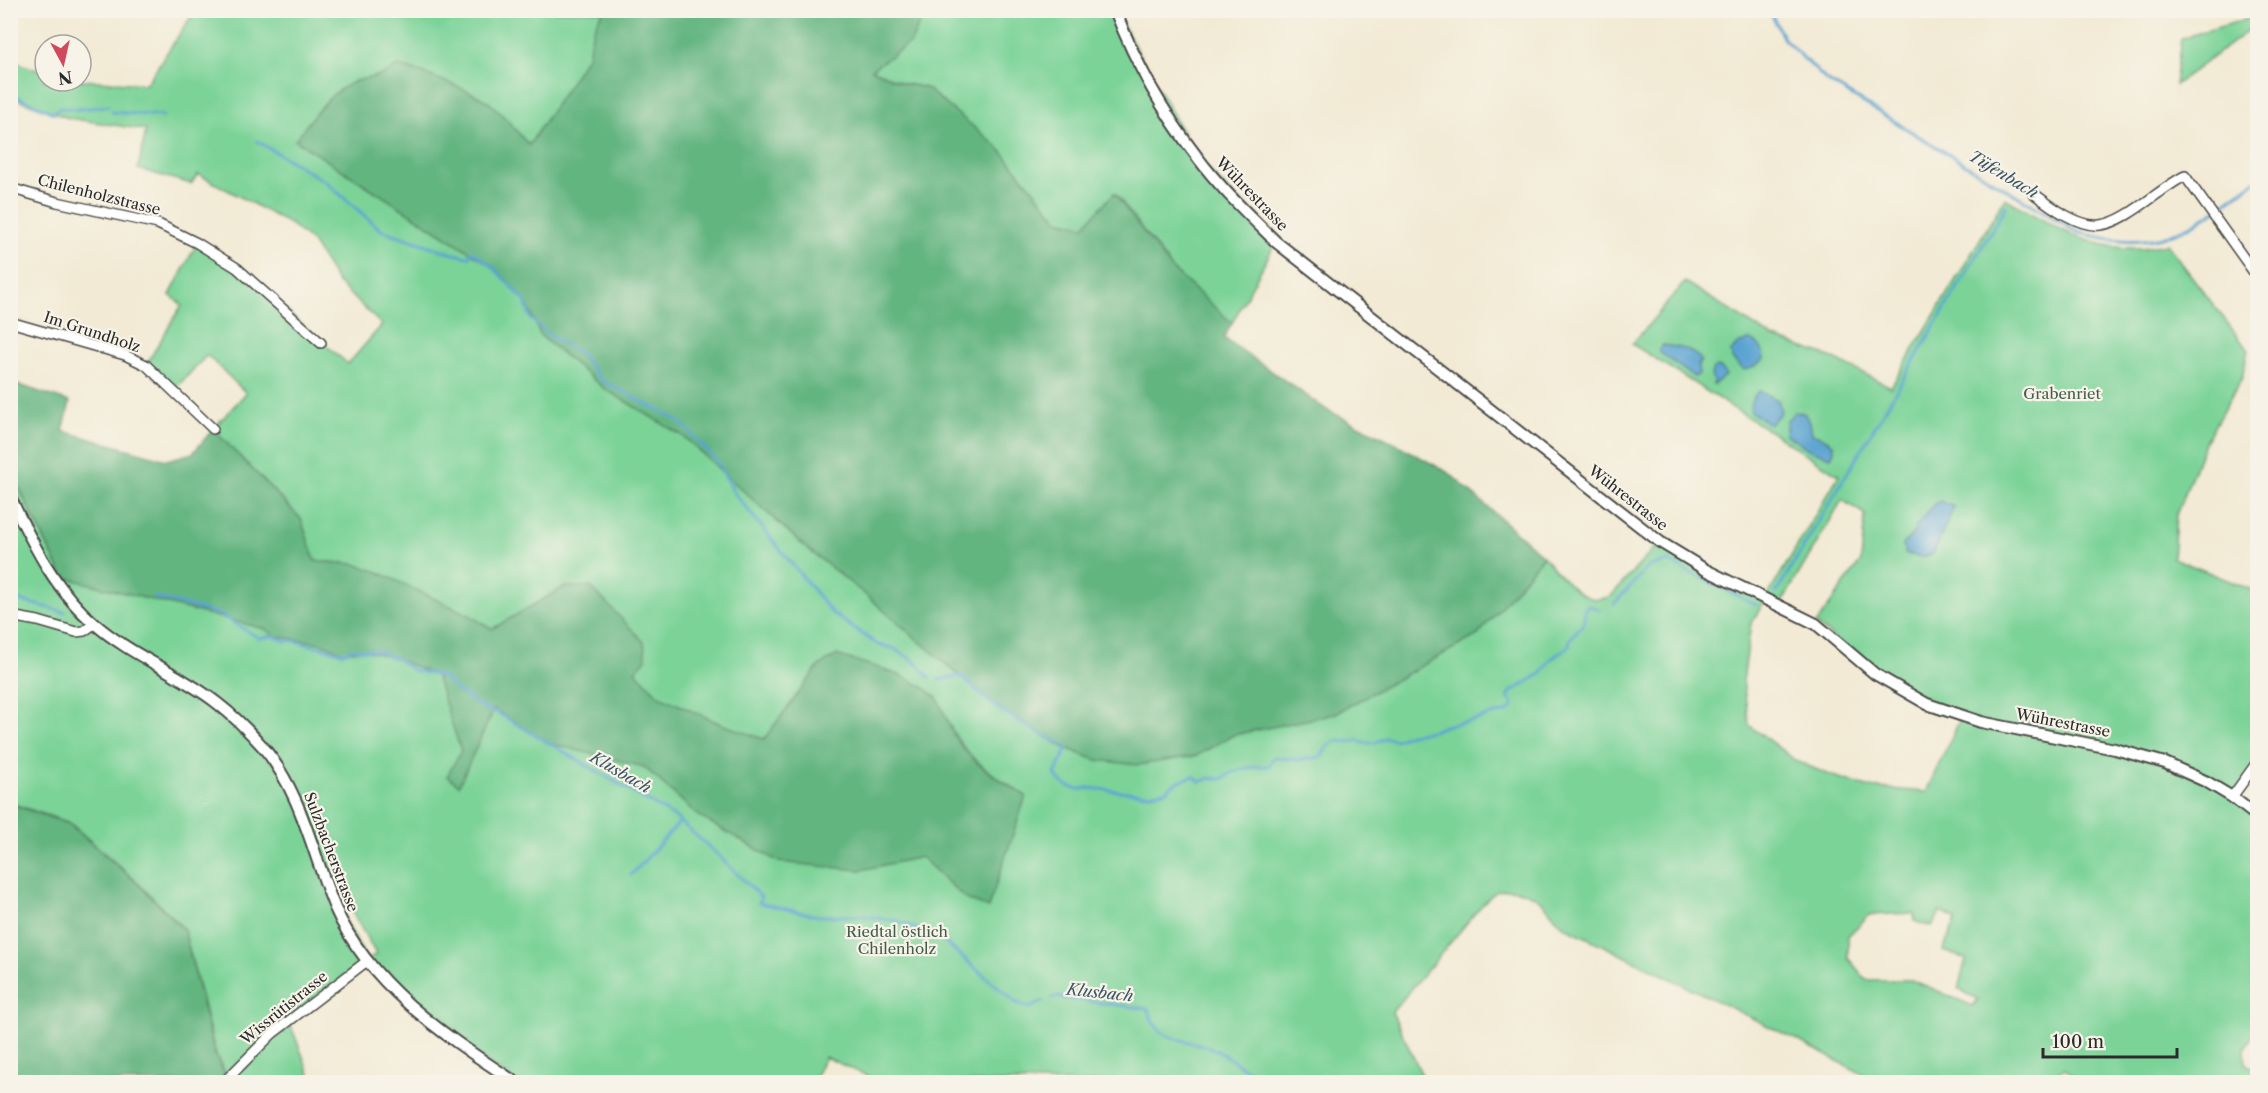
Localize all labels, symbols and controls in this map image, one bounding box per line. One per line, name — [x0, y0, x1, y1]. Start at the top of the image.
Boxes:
north arrow — [33, 33, 93, 93]
text: N — [57, 67, 73, 89]
water label: Tüfenbach — [1966, 146, 2042, 202]
street label: Wührestrasse — [1212, 152, 1293, 235]
street label: Chilenholzstrasse — [36, 170, 163, 219]
street label: Im Grundholz — [41, 307, 143, 356]
park label: Grabenriet — [2023, 384, 2102, 403]
street label: Wührestrasse — [1584, 460, 1672, 535]
street label: Wührestrasse — [2013, 704, 2112, 741]
water label: Klusbach — [585, 746, 655, 797]
street label: Sulzbacherstrasse — [300, 789, 363, 914]
park label: Riedtal östlich Chilenholz — [846, 922, 949, 958]
street label: Wissrütistrasse — [236, 967, 331, 1049]
water label: Klusbach — [1064, 978, 1134, 1005]
scale bar — [2043, 1021, 2176, 1059]
text: 100 m — [2052, 1031, 2104, 1053]

